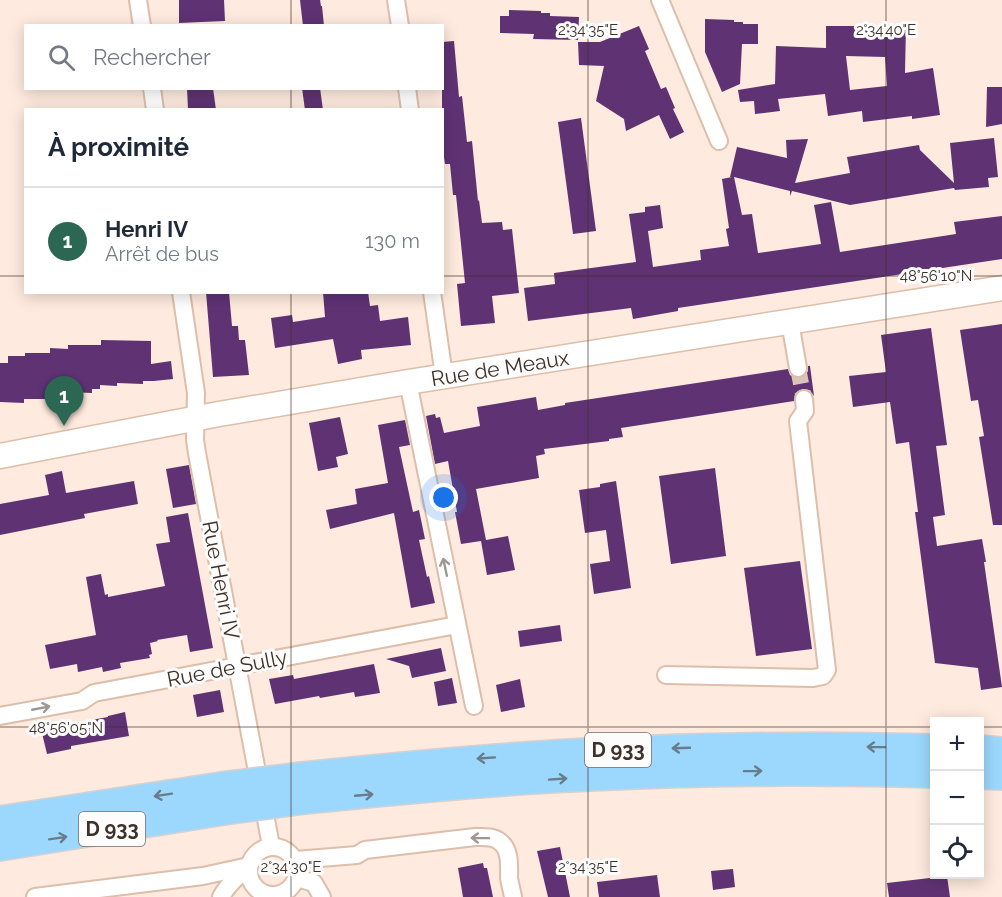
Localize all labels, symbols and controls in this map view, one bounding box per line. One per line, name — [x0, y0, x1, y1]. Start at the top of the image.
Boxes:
text: 2°34'35"E — [558, 21, 618, 39]
text: 2°34'40"E — [856, 21, 916, 39]
search box — [24, 24, 444, 90]
icon: search — [45, 41, 78, 74]
text: Rechercher — [93, 44, 211, 70]
text: À proximité — [48, 132, 189, 162]
text: Henri IV — [105, 216, 188, 242]
text: 1 — [63, 229, 72, 253]
text: 130 m — [365, 229, 420, 253]
text: Arrêt de bus — [105, 242, 219, 266]
text: 48°56'10"N — [900, 267, 972, 285]
street label: Rue de Meaux — [429, 345, 571, 391]
pin: 1 — [44, 376, 84, 426]
your location — [429, 483, 458, 512]
street label: Rue Henri IV — [197, 519, 245, 641]
one-way arrow — [439, 558, 450, 578]
street label: Rue de Sully — [165, 644, 289, 692]
one-way arrow — [31, 702, 50, 713]
map controls — [930, 717, 984, 879]
button: + — [930, 717, 984, 771]
text: 48°56'05"N — [29, 719, 103, 737]
road number: D 933 — [585, 733, 651, 767]
one-way arrow — [867, 741, 887, 753]
one-way arrow — [672, 742, 692, 754]
one-way arrow — [477, 753, 497, 764]
one-way arrow — [742, 765, 762, 777]
button: − — [930, 771, 984, 825]
one-way arrow — [548, 773, 567, 784]
one-way arrow — [353, 789, 373, 800]
one-way arrow — [154, 790, 173, 801]
road number: D 933 — [79, 812, 145, 846]
button: locate — [930, 825, 984, 879]
one-way arrow — [47, 832, 67, 843]
one-way arrow — [471, 832, 491, 843]
text: 2°34'30"E — [261, 858, 322, 876]
text: 2°34'35"E — [558, 858, 618, 876]

